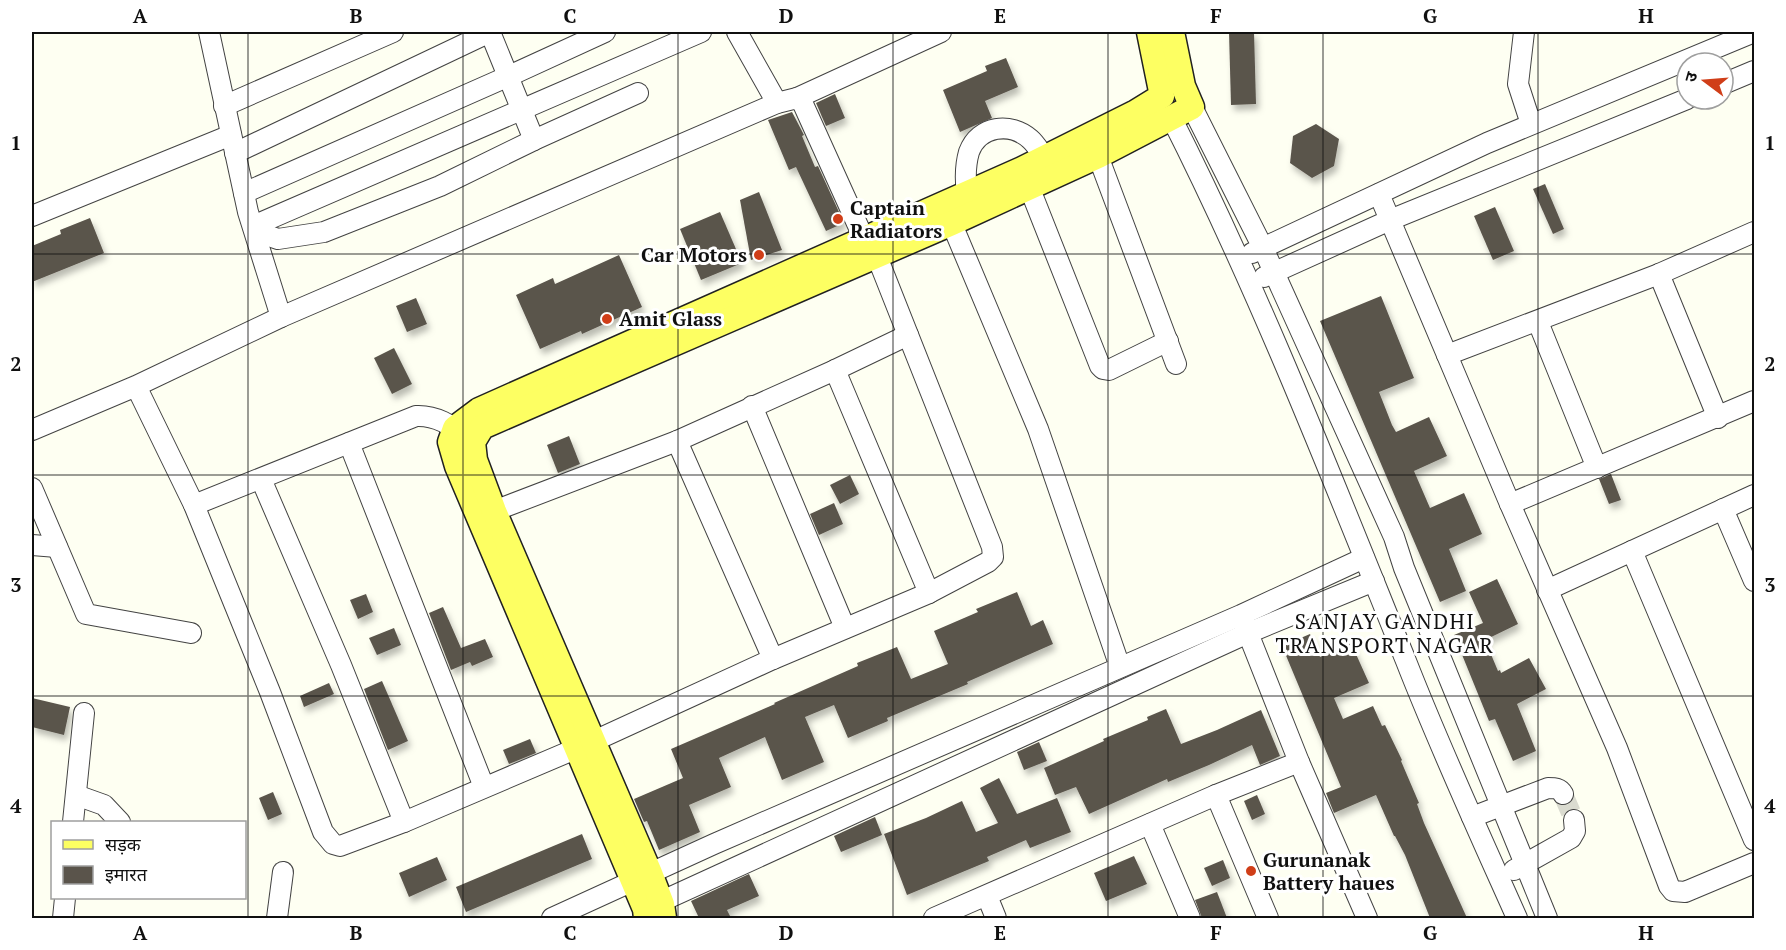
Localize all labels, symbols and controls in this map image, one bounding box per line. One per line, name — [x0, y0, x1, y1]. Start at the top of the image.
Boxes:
text: A — [133, 2, 148, 29]
text: B — [350, 2, 363, 29]
text: C — [563, 2, 577, 29]
text: D — [779, 2, 793, 29]
text: E — [994, 2, 1006, 29]
text: F — [1210, 2, 1222, 29]
text: G — [1423, 2, 1437, 29]
text: H — [1638, 2, 1654, 29]
north arrow — [1675, 51, 1735, 111]
text: उ — [1679, 69, 1703, 84]
text: 1 — [10, 129, 22, 156]
text: 1 — [1764, 129, 1776, 156]
place label: Captain Radiators — [850, 194, 942, 244]
marker: Captain Radiators — [831, 212, 845, 226]
place label: Car Motors — [641, 241, 747, 268]
marker: Car Motors — [752, 248, 766, 262]
place label: Amit Glass — [619, 305, 722, 332]
marker: Amit Glass — [600, 312, 614, 326]
text: 2 — [10, 350, 22, 377]
text: 2 — [1764, 350, 1776, 377]
text: 3 — [10, 571, 22, 598]
text: 3 — [1764, 571, 1776, 598]
district label: SANJAY GANDHI TRANSPORT NAGAR — [1276, 607, 1494, 659]
text: 4 — [10, 792, 22, 819]
text: 4 — [1764, 792, 1776, 819]
legend — [51, 821, 246, 899]
text: सड़क — [105, 832, 142, 856]
place label: Gurunanak Battery haues — [1263, 846, 1395, 896]
text: इमारत — [105, 862, 148, 886]
marker: Gurunanak Battery haues — [1244, 864, 1258, 878]
text: A — [133, 919, 148, 946]
text: B — [350, 919, 363, 946]
text: C — [563, 919, 577, 946]
text: D — [779, 919, 793, 946]
text: E — [994, 919, 1006, 946]
text: F — [1210, 919, 1222, 946]
text: G — [1423, 919, 1437, 946]
text: H — [1638, 919, 1654, 946]

